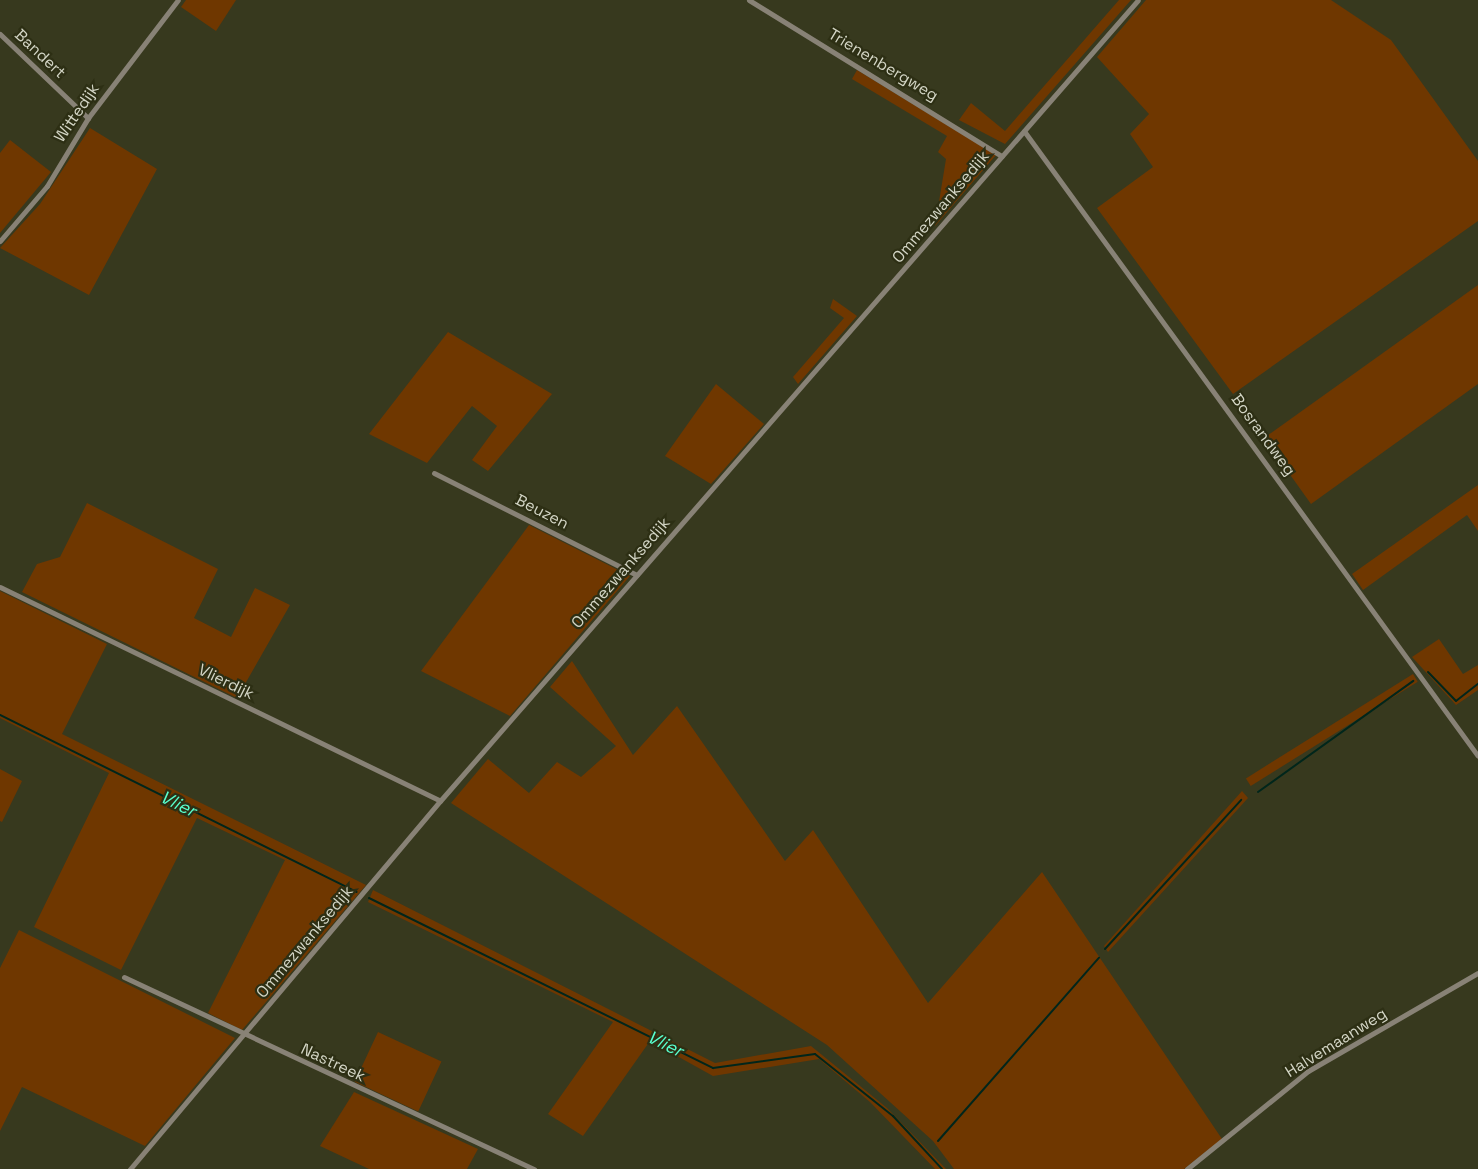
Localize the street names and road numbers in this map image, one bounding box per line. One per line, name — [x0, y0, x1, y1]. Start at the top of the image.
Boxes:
street label: Trienenbergweg — [825, 25, 941, 105]
street label: Bandert — [11, 26, 69, 82]
street label: Wittedijk — [50, 80, 104, 146]
street label: Ommezwanksedijk — [888, 147, 994, 267]
street label: Bosrandweg — [1227, 390, 1299, 480]
street label: Beuzen — [512, 490, 572, 534]
street label: Ommezwanksedijk — [568, 514, 674, 632]
street label: Vlierdijk — [195, 660, 257, 704]
street label: Ommezwanksedijk — [252, 882, 358, 1002]
street label: Halvemaanweg — [1282, 1004, 1390, 1082]
street label: Nastreek — [298, 1040, 368, 1086]

